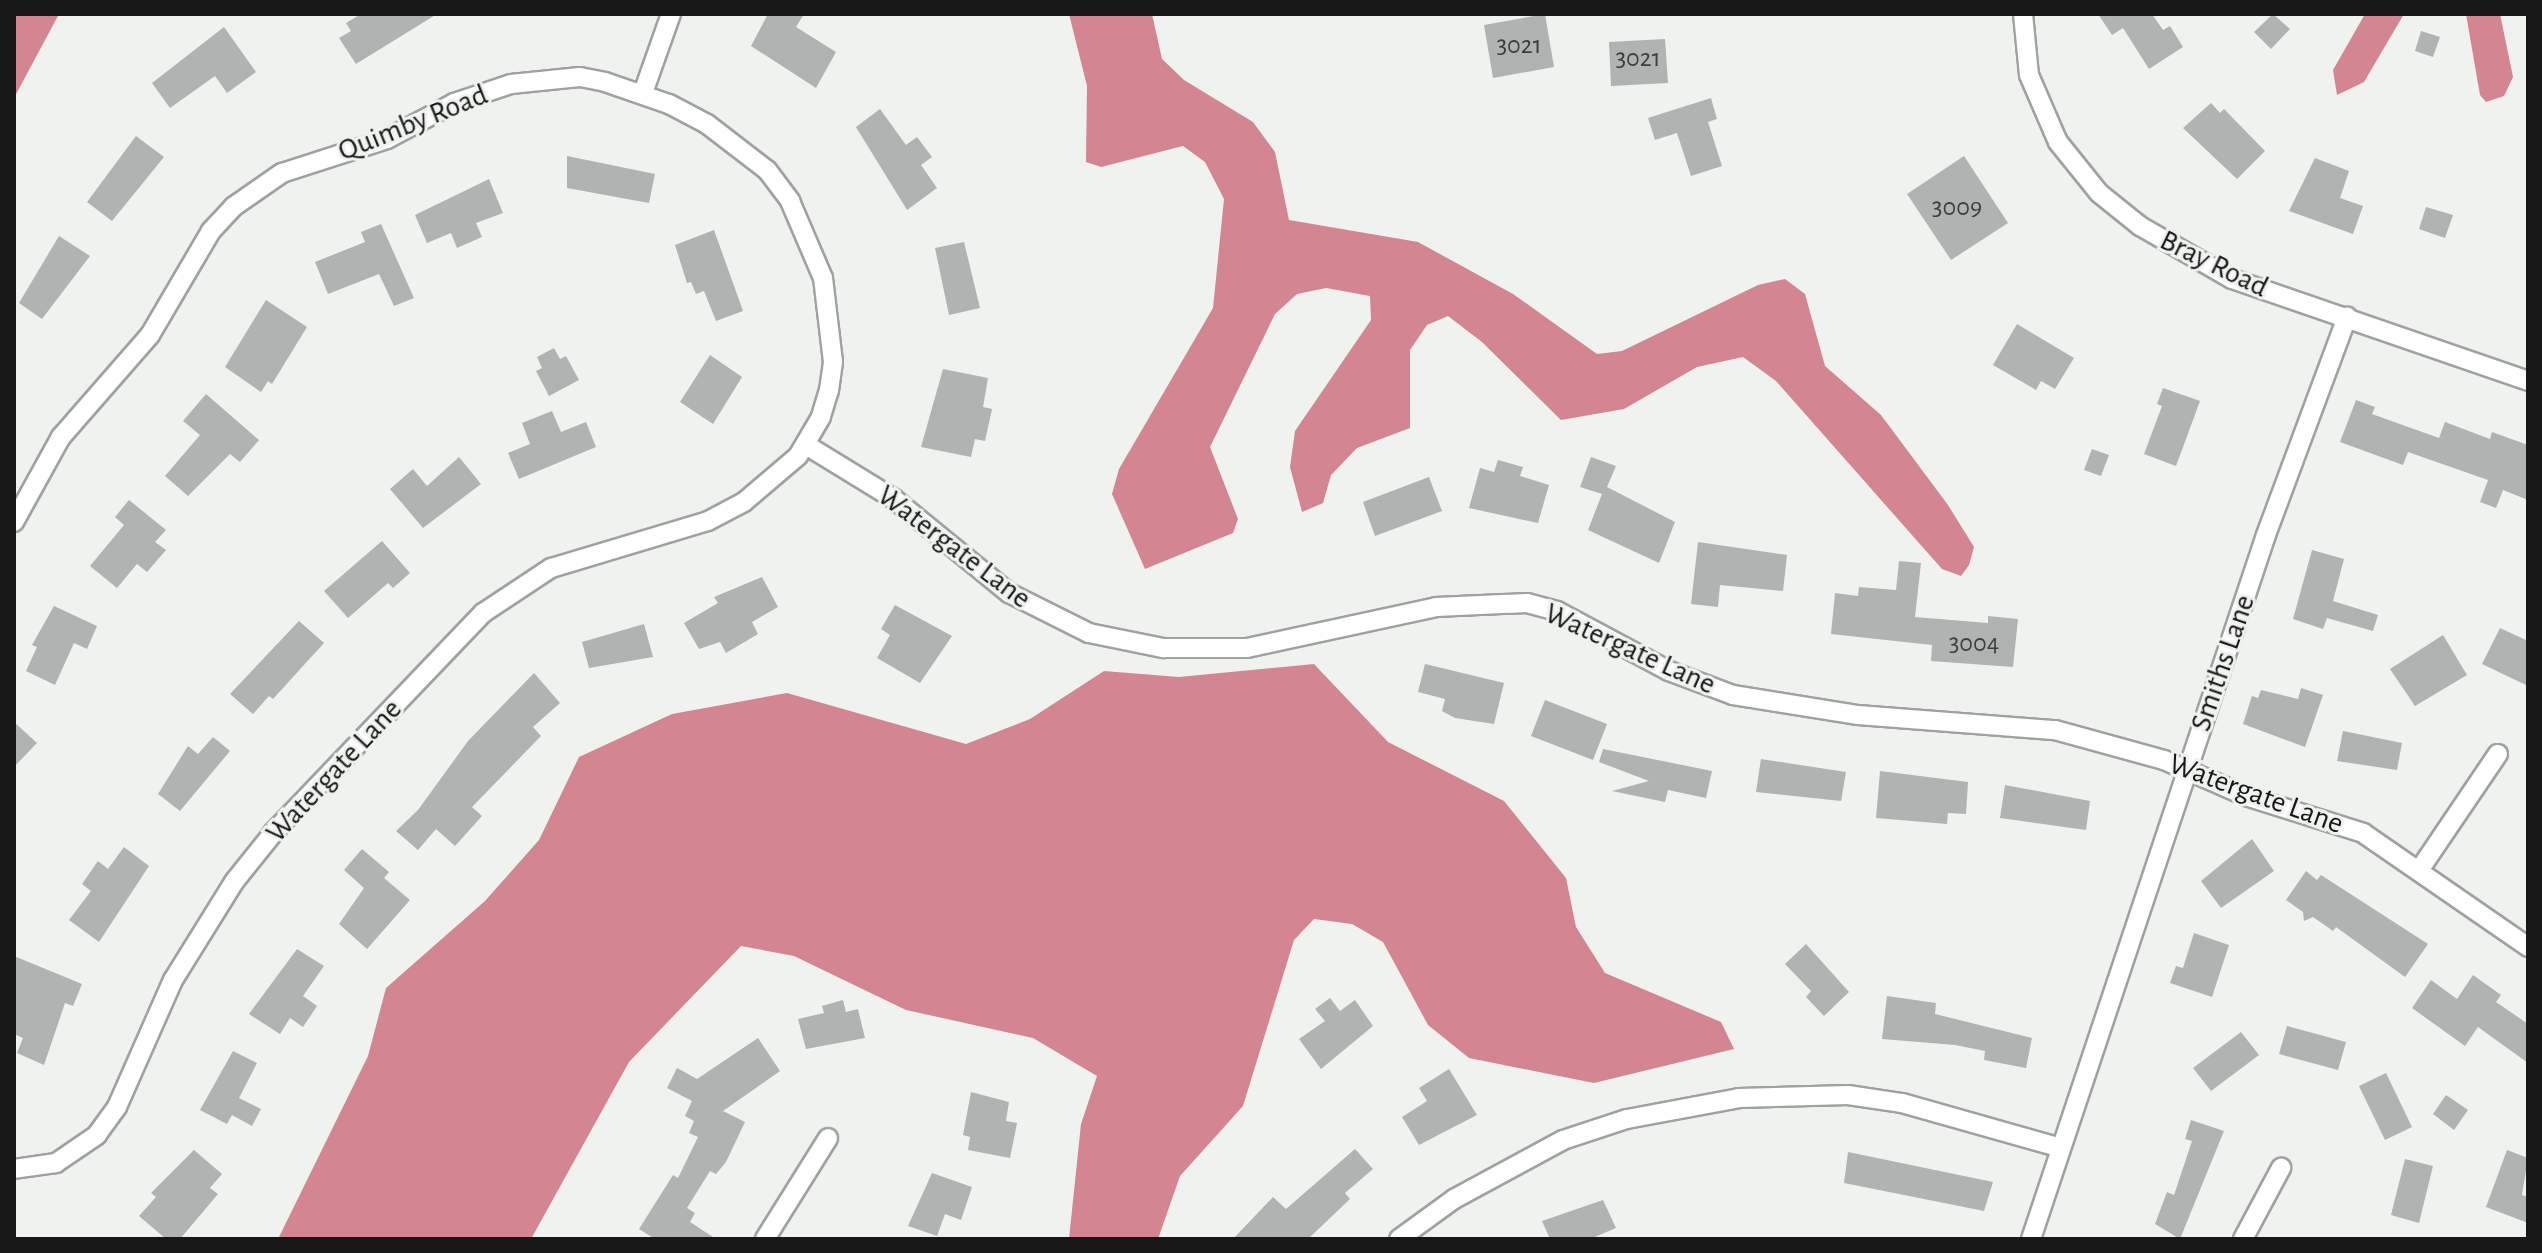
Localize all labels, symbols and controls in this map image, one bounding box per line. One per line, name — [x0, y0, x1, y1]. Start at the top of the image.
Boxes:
house number: 3021 — [1496, 30, 1542, 62]
house number: 3021 — [1615, 43, 1661, 75]
street label: Quimby Road — [333, 77, 493, 169]
house number: 3009 — [1932, 192, 1982, 224]
street label: Bray Road — [2154, 222, 2274, 306]
street label: Watergate Lane — [870, 478, 1038, 616]
street label: Smiths Lane — [2183, 590, 2263, 736]
street label: Watergate Lane — [1539, 595, 1721, 703]
house number: 3004 — [1949, 628, 1999, 660]
street label: Watergate Lane — [258, 692, 410, 850]
street label: Watergate Lane — [2164, 746, 2348, 842]

